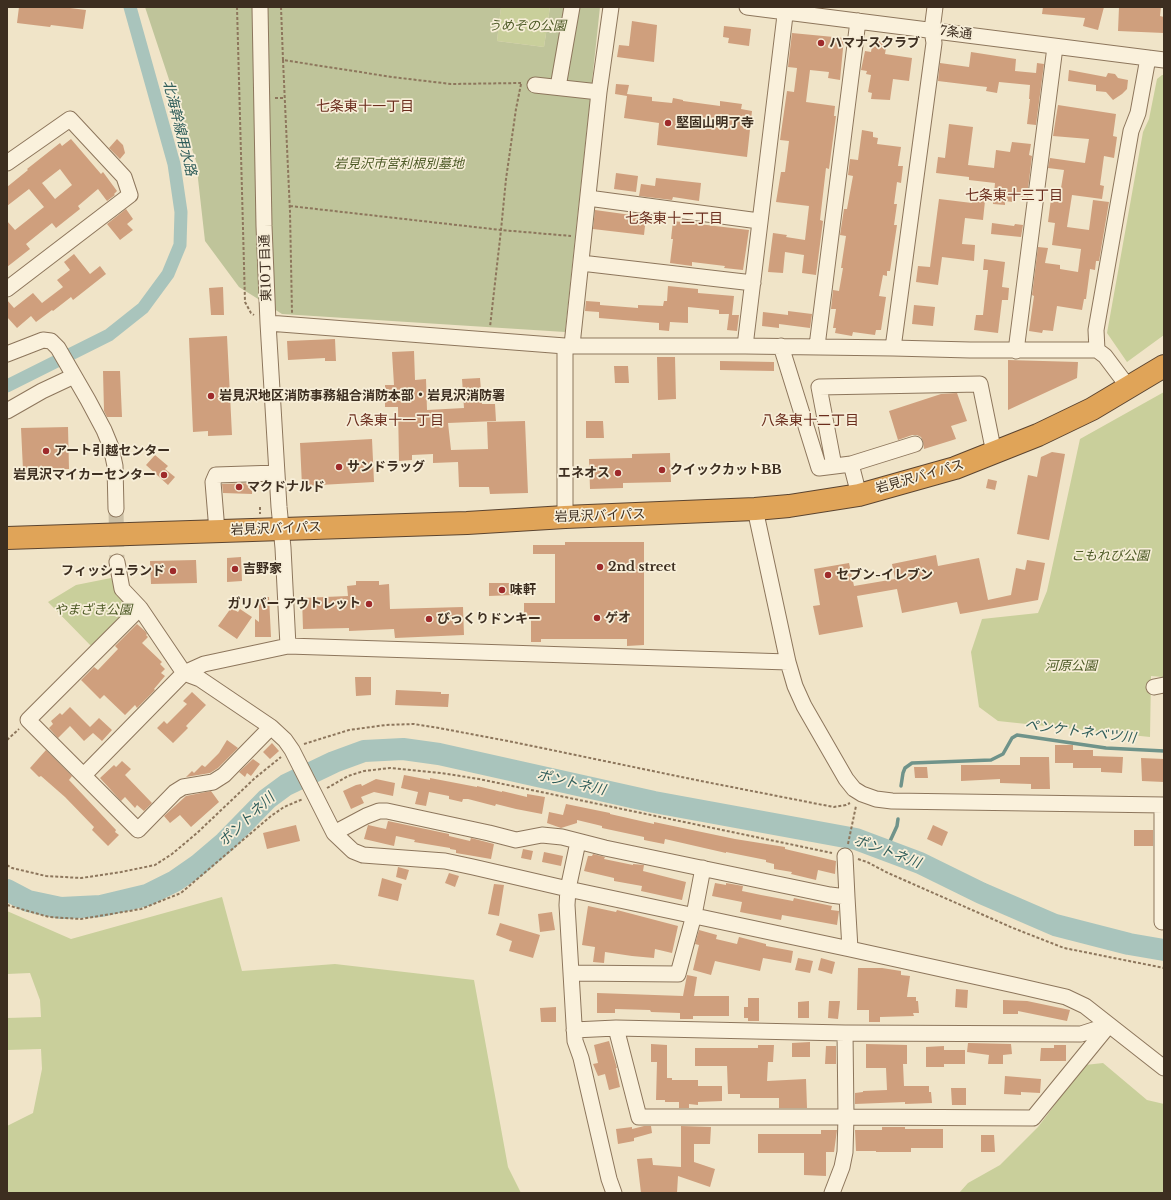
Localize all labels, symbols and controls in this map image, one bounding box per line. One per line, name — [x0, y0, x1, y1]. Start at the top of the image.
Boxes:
park label: うめぞの公園 — [488, 18, 566, 34]
street label: 7条通 — [939, 23, 973, 43]
place label: ハマナスクラブ — [829, 35, 920, 51]
marker: ハマナスクラブ — [816, 38, 826, 48]
water label: 北海幹線用水路 — [159, 78, 199, 178]
district label: 七条東十一丁目 — [316, 99, 414, 115]
place label: 堅固山明了寺 — [676, 115, 754, 131]
marker: 堅固山明了寺 — [663, 118, 673, 128]
park label: 岩見沢市営利根別墓地 — [334, 156, 464, 172]
district label: 七条東十三丁目 — [965, 188, 1063, 204]
district label: 七条東十二丁目 — [625, 211, 723, 227]
street label: 東10丁目通 — [257, 234, 275, 302]
place label: 岩見沢地区消防事務組合消防本部・岩見沢消防署 — [219, 388, 505, 404]
marker: 岩見沢地区消防事務組合消防本部・岩見沢消防署 — [206, 391, 216, 401]
district label: 八条東十一丁目 — [346, 413, 444, 429]
district label: 八条東十二丁目 — [761, 413, 859, 429]
place label: アート引越センター — [54, 443, 170, 459]
marker: アート引越センター — [41, 446, 51, 456]
street label: 岩見沢バイパス — [874, 457, 966, 497]
place label: サンドラッグ — [347, 459, 425, 475]
marker: サンドラッグ — [334, 462, 344, 472]
place label: クイックカットBB — [670, 462, 782, 478]
place label: エネオス — [558, 465, 610, 481]
marker: クイックカットBB — [657, 465, 667, 475]
place label: 岩見沢マイカーセンター — [13, 467, 156, 483]
marker: エネオス — [613, 468, 623, 478]
marker: 岩見沢マイカーセンター — [159, 470, 169, 480]
place label: マクドナルド — [247, 479, 325, 495]
marker: マクドナルド — [234, 482, 244, 492]
street label: 岩見沢バイパス — [554, 507, 646, 525]
street label: 岩見沢バイパス — [230, 520, 322, 538]
park label: こもれび公園 — [1071, 548, 1149, 564]
place label: 2nd street — [608, 559, 676, 575]
place label: 吉野家 — [243, 561, 282, 577]
marker: 2nd street — [595, 562, 605, 572]
place label: フィッシュランド — [61, 563, 165, 579]
marker: 吉野家 — [230, 564, 240, 574]
marker: フィッシュランド — [168, 566, 178, 576]
place label: セブン-イレブン — [836, 567, 933, 583]
marker: セブン-イレブン — [823, 570, 833, 580]
place label: 味軒 — [510, 582, 536, 598]
marker: 味軒 — [497, 585, 507, 595]
place label: ガリバー アウトレット — [228, 596, 361, 612]
marker: ガリバー アウトレット — [364, 599, 374, 609]
park label: やまざき公園 — [54, 602, 132, 618]
place label: ゲオ — [605, 610, 631, 626]
place label: びっくりドンキー — [437, 611, 541, 627]
marker: ゲオ — [592, 613, 602, 623]
marker: びっくりドンキー — [424, 614, 434, 624]
park label: 河原公園 — [1045, 658, 1097, 674]
water label: ペンケトネベツ川 — [1023, 717, 1137, 747]
water label: ポントネ川 — [535, 767, 607, 799]
water label: ポントネ川 — [216, 790, 278, 850]
water label: ポントネ川 — [851, 832, 923, 872]

